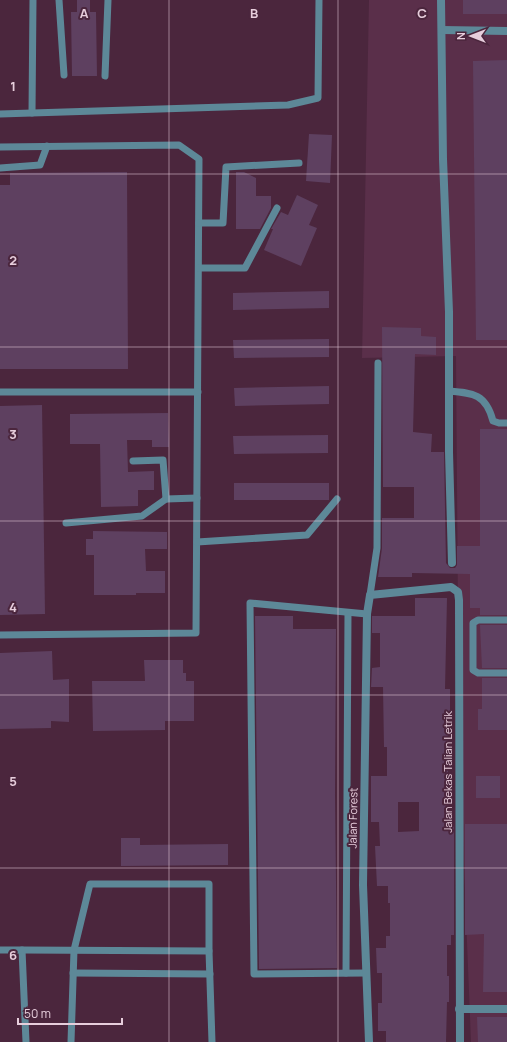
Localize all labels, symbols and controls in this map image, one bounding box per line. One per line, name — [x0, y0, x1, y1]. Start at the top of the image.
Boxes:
text: A — [80, 4, 89, 22]
text: B — [250, 4, 258, 22]
text: C — [417, 4, 427, 22]
north arrow — [451, 16, 491, 56]
text: N — [453, 32, 468, 40]
text: 1 — [10, 77, 16, 95]
text: 2 — [9, 251, 17, 269]
text: 3 — [9, 425, 17, 443]
text: 4 — [9, 598, 17, 616]
street label: Jalan Bekas Talian Letrik — [440, 711, 455, 833]
text: 5 — [9, 772, 17, 790]
street label: Jalan Forest — [344, 787, 361, 849]
text: 6 — [9, 946, 17, 964]
scale bar — [18, 1000, 122, 1026]
text: 50 m — [24, 1005, 51, 1022]

